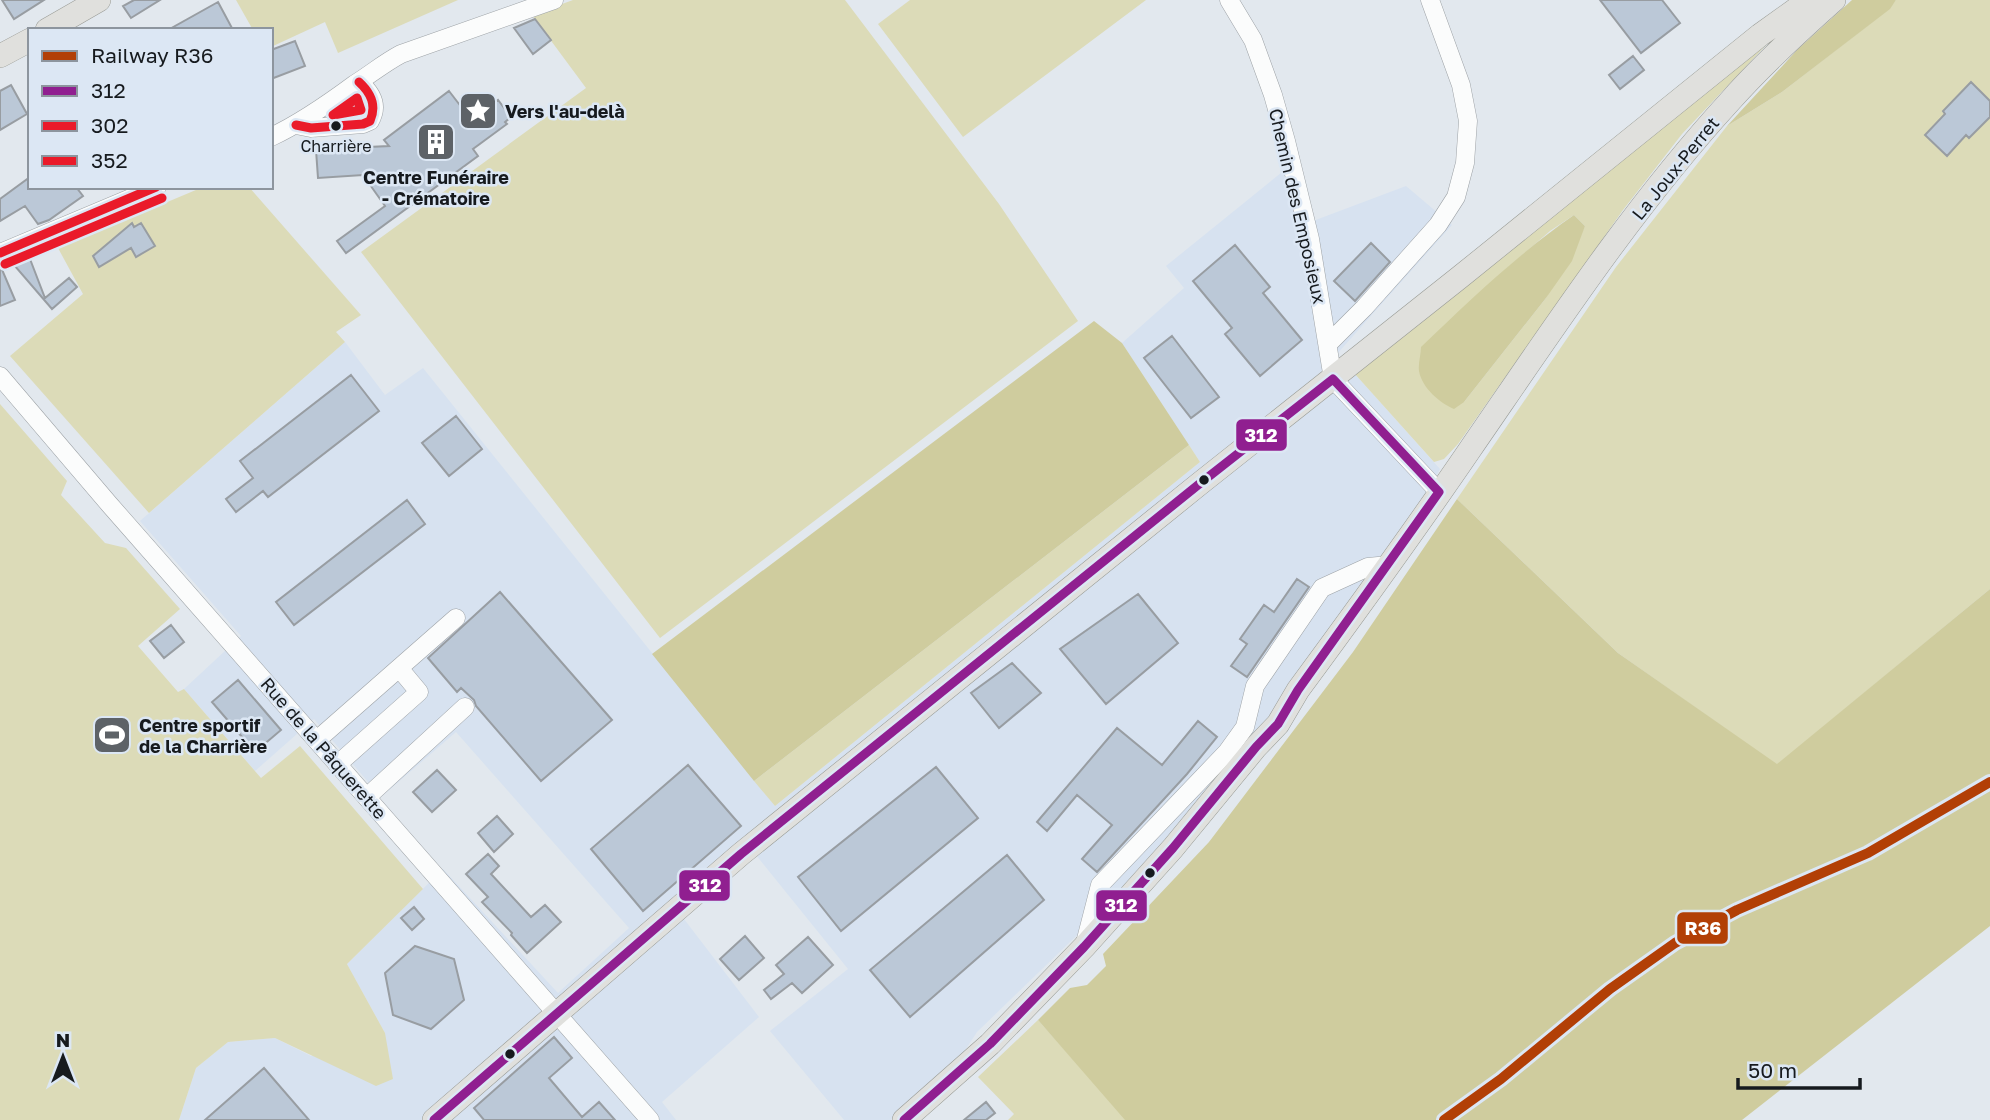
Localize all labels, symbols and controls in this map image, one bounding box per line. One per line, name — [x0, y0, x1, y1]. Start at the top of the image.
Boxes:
legend — [28, 28, 273, 189]
text: Railway R36 — [91, 42, 213, 68]
text: 312 — [91, 77, 126, 103]
place icon: Vers l'au-delà — [457, 90, 499, 132]
place label: Vers l'au-delà — [505, 100, 625, 122]
street label: Chemin des Emposieux — [1265, 106, 1331, 306]
text: 302 — [91, 112, 129, 138]
street label: La Joux-Perret — [1627, 112, 1723, 224]
marker: Charrière — [329, 119, 343, 133]
building icon: Centre Funéraire - Crématoire — [415, 121, 457, 163]
place label: Charrière — [300, 136, 372, 156]
text: 352 — [91, 147, 128, 173]
place label: Centre Funéraire - Crématoire — [363, 166, 509, 209]
line badge: 312 — [1235, 418, 1288, 452]
text: 312 — [1245, 423, 1277, 446]
unlabelled marker — [1197, 473, 1211, 487]
street label: Rue de la Pâquerette — [257, 673, 391, 823]
sports icon: Centre sportif de la Charrière — [91, 714, 133, 756]
place label: Centre sportif de la Charrière — [139, 714, 268, 757]
unlabelled marker — [1143, 866, 1157, 880]
line badge: 312 — [678, 869, 731, 902]
text: 312 — [689, 873, 721, 896]
line badge: 312 — [1095, 889, 1148, 922]
text: 312 — [1105, 893, 1137, 916]
line badge: R36 — [1676, 911, 1729, 945]
text: R36 — [1685, 916, 1721, 939]
north arrow — [28, 1022, 98, 1092]
text: N — [56, 1028, 70, 1051]
scale bar — [1738, 1046, 1860, 1090]
unlabelled marker — [503, 1047, 517, 1061]
text: 50 m — [1748, 1057, 1797, 1083]

